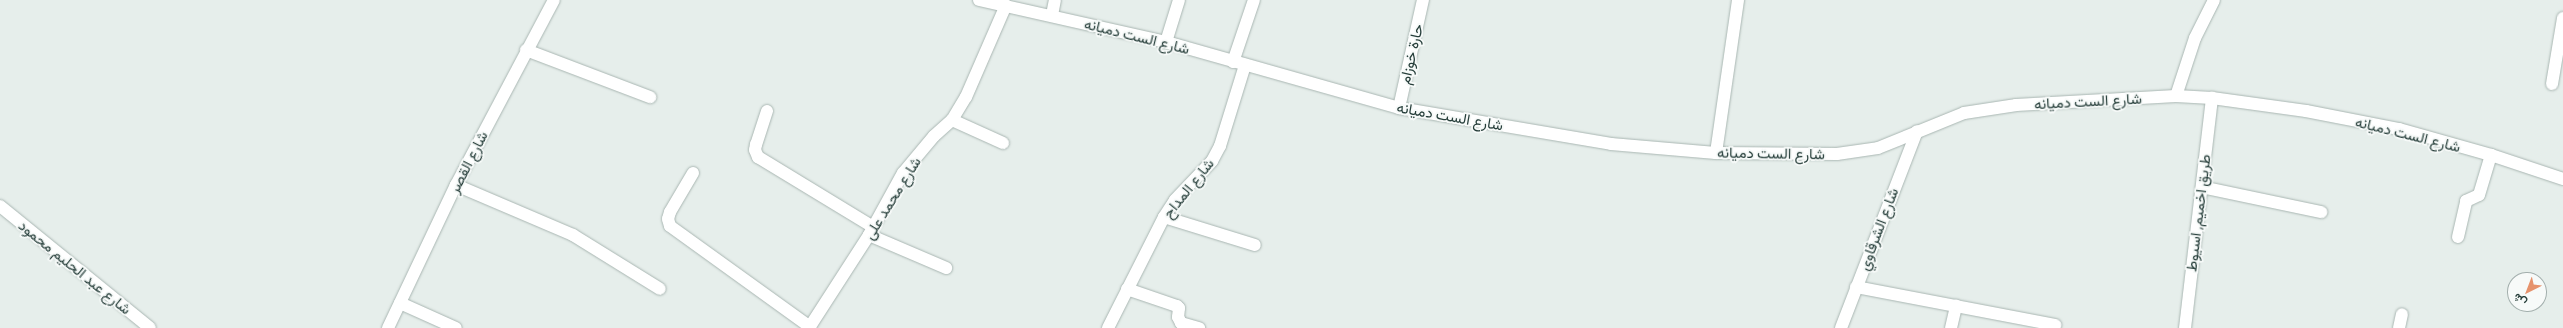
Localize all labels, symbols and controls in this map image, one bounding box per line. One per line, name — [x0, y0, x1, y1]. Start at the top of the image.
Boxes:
street label: شارع الست دميانه — [1083, 14, 1191, 58]
street label: حارة خوزام — [1395, 22, 1427, 86]
street label: شارع الست دميانه — [2034, 89, 2142, 113]
street label: شارع الست دميانه — [1395, 98, 1505, 134]
street label: شارع الست دميانه — [2354, 112, 2462, 156]
street label: شارع القصر — [445, 128, 491, 196]
street label: شارع الست دميانه — [1717, 143, 1825, 163]
street label: شارع محمد على — [859, 153, 925, 243]
street label: طريق اخميم, اسيوط — [2182, 153, 2214, 273]
street label: شارع المداح — [1159, 155, 1217, 221]
street label: شارع الشرقاوي — [1854, 185, 1902, 273]
street label: شارع عبد الحليم محمود — [15, 216, 135, 318]
north arrow — [2507, 272, 2547, 312]
text: ش — [2509, 290, 2530, 311]

